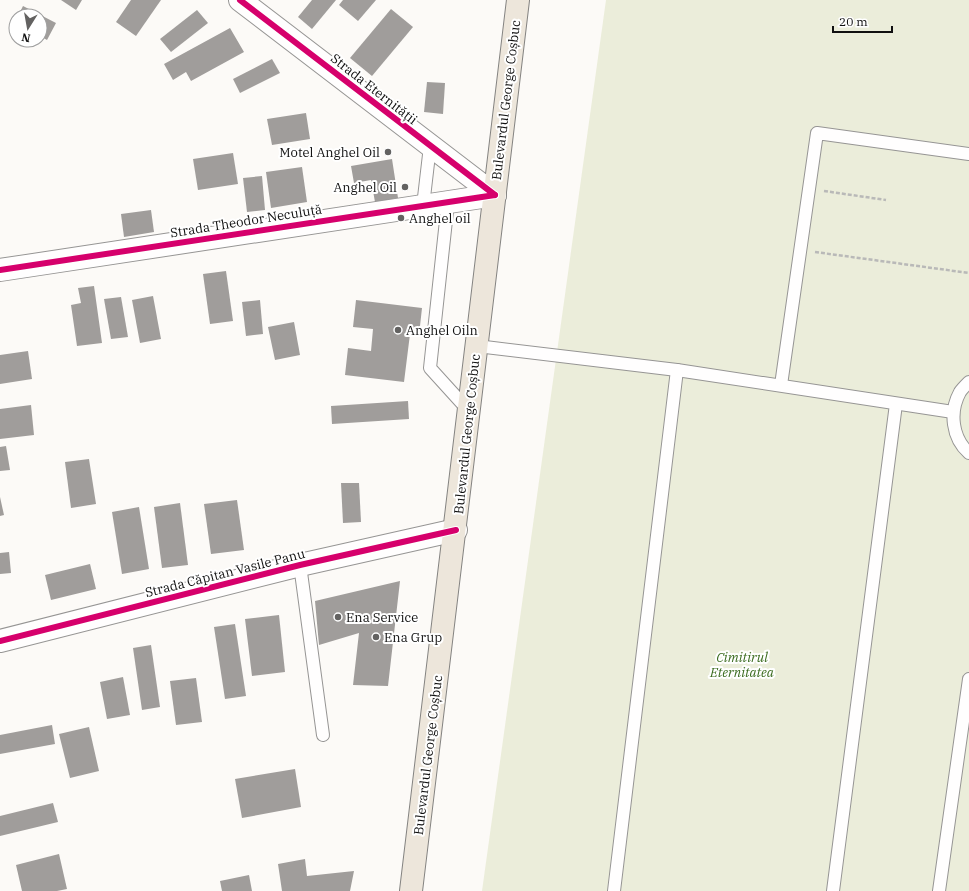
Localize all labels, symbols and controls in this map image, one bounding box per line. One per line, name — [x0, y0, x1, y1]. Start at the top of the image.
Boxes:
north arrow — [8, 8, 48, 48]
scale bar — [833, 8, 892, 34]
text: 20 m — [839, 14, 868, 29]
street label: Bulevardul George Coșbuc — [488, 19, 524, 181]
text: N — [20, 30, 32, 46]
street label: Strada Eternității — [327, 50, 421, 128]
place label: Motel Anghel Oil — [279, 144, 380, 161]
marker: Motel Anghel Oil — [383, 147, 393, 157]
place label: Anghel Oil — [333, 179, 397, 196]
marker: Anghel Oil — [400, 182, 410, 192]
street label: Strada Theodor Neculuță — [169, 201, 323, 241]
place label: Anghel oil — [409, 210, 471, 227]
marker: Anghel oil — [396, 213, 406, 223]
place label: Anghel Oiln — [406, 322, 478, 339]
marker: Anghel Oiln — [393, 325, 403, 335]
street label: Bulevardul George Coșbuc — [450, 353, 484, 515]
street label: Strada Căpitan Vasile Panu — [143, 545, 307, 601]
place label: Ena Service — [346, 609, 418, 626]
marker: Ena Service — [333, 612, 343, 622]
place label: Ena Grup — [384, 629, 442, 646]
marker: Ena Grup — [371, 632, 381, 642]
park label: Cimitirul Eternitatea — [709, 649, 774, 681]
street label: Bulevardul George Coșbuc — [410, 674, 446, 836]

